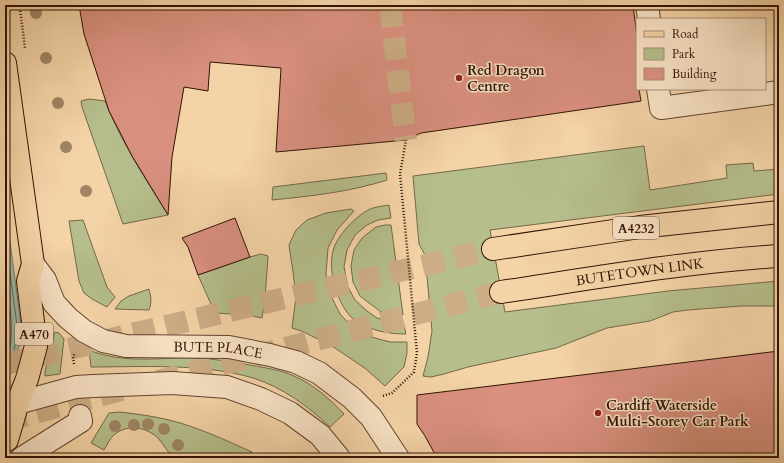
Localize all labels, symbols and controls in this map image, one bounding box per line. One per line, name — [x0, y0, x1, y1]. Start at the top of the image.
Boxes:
legend — [636, 18, 766, 90]
text: Road — [672, 26, 699, 42]
text: Park — [672, 46, 696, 62]
place label: Red Dragon Centre — [467, 61, 545, 96]
text: Building — [672, 66, 717, 82]
marker: Red Dragon Centre — [454, 73, 464, 83]
road number: A4232 — [613, 217, 659, 239]
street label: BUTETOWN LINK — [574, 254, 705, 290]
road number: A470 — [15, 323, 53, 345]
street label: BUTE PLACE — [173, 337, 264, 363]
place label: Cardiff Waterside Multi-Storey Car Park — [606, 396, 749, 431]
marker: Cardiff Waterside Multi-Storey Car Park — [593, 408, 603, 418]

